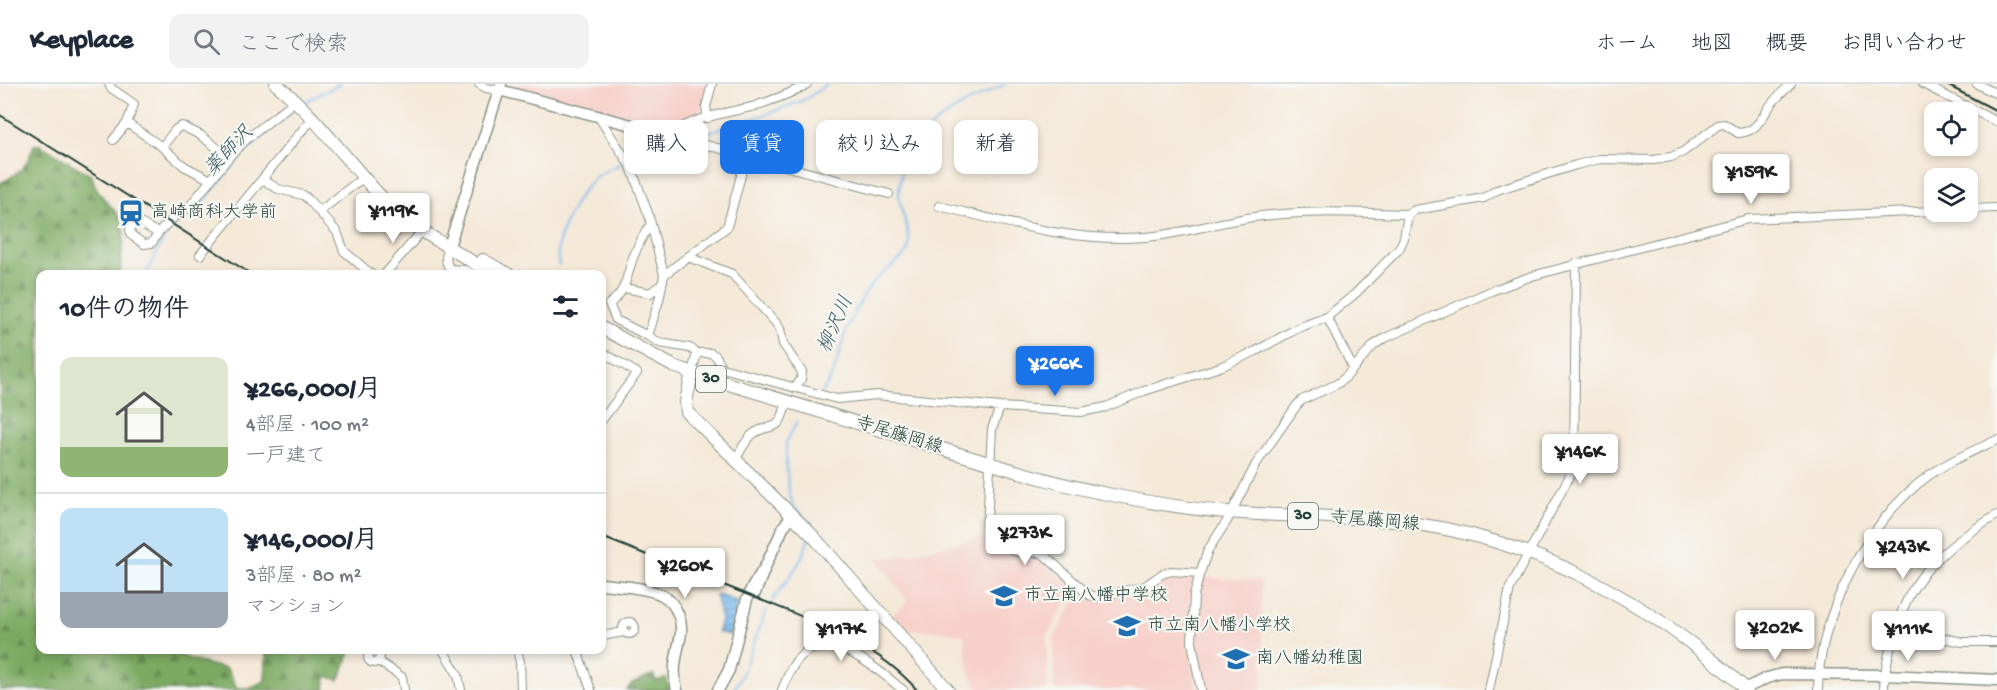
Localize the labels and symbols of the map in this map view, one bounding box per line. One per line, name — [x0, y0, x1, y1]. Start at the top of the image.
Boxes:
water label: 薬師沢 — [200, 120, 260, 182]
pin: ¥159K — [1709, 154, 1793, 205]
pin: ¥119K — [351, 193, 435, 244]
station icon: 高崎商科大学前 — [116, 198, 146, 228]
place label: 高崎商科大学前 — [151, 202, 277, 224]
water label: 柳沢川 — [813, 293, 860, 357]
pin: ¥266K — [1013, 346, 1097, 397]
road number: 30 — [696, 366, 726, 392]
street label: 寺尾藤岡線 — [853, 412, 945, 459]
pin: ¥146K — [1538, 434, 1622, 485]
road number: 30 — [1288, 503, 1318, 529]
street label: 寺尾藤岡線 — [1329, 507, 1421, 536]
pin: ¥273K — [983, 515, 1067, 566]
pin: ¥243K — [1861, 529, 1945, 580]
pin: ¥260K — [643, 548, 727, 599]
school or university icon: 市立南八幡中学校 — [989, 581, 1019, 611]
place label: 市立南八幡中学校 — [1024, 585, 1168, 607]
pin: ¥202K — [1733, 610, 1817, 661]
pin: ¥117K — [799, 611, 883, 662]
school or university icon: 市立南八幡小学校 — [1112, 611, 1142, 641]
pin: ¥111K — [1866, 611, 1950, 662]
place label: 市立南八幡小学校 — [1147, 615, 1291, 637]
school or university icon: 南八幡幼稚園 — [1221, 644, 1251, 674]
place label: 南八幡幼稚園 — [1256, 648, 1364, 670]

